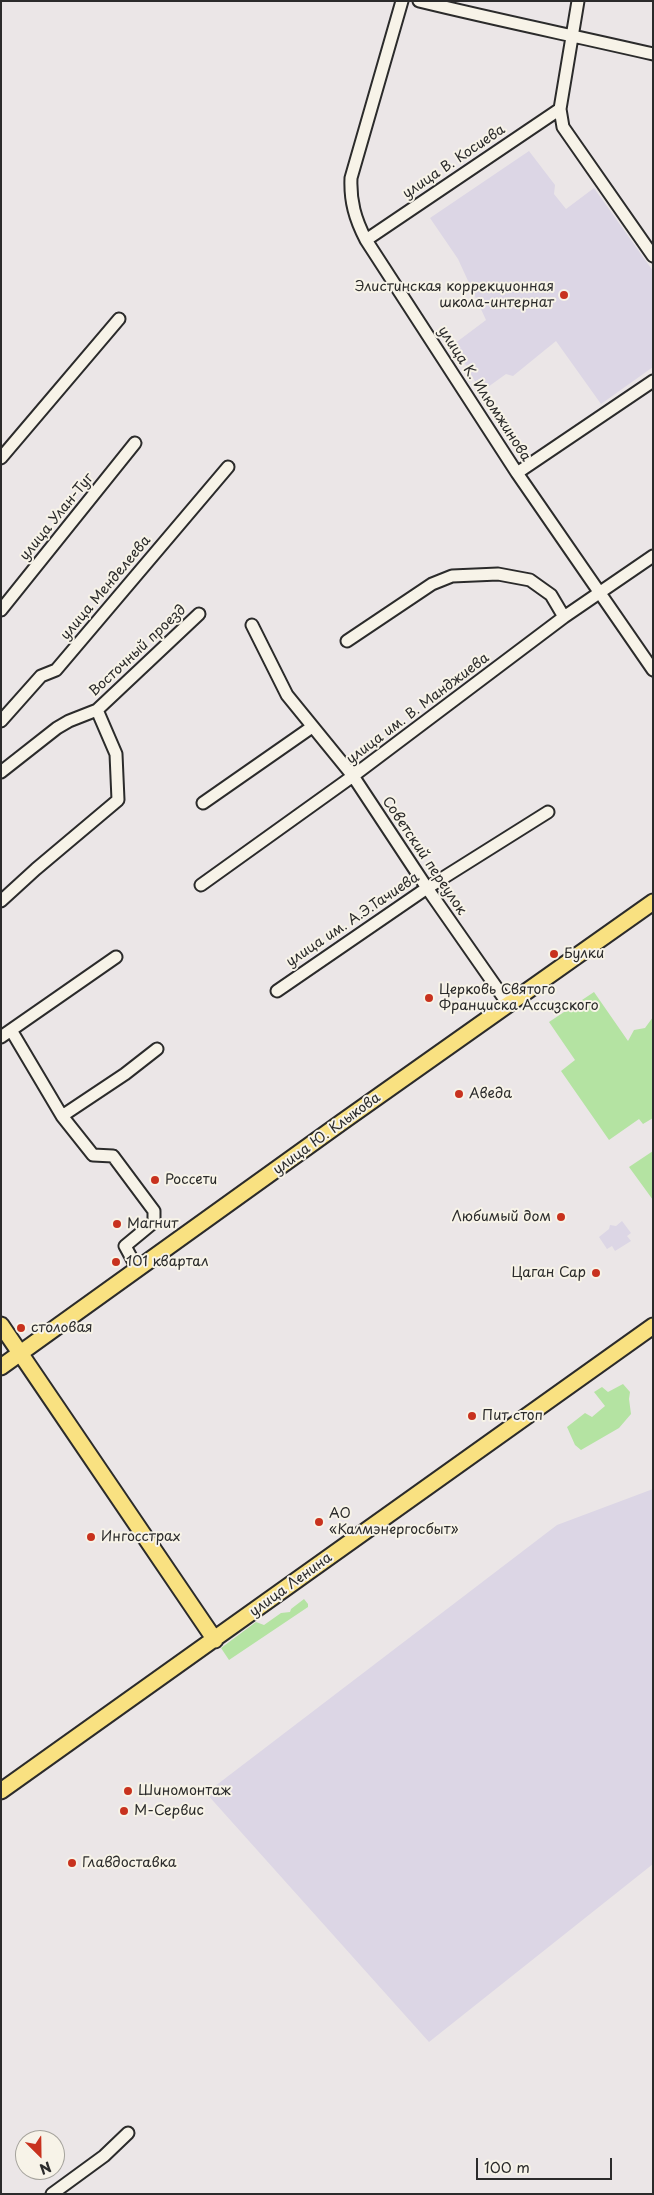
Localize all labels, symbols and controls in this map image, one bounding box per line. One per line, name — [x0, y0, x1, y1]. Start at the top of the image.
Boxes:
street label: улица В. Косиева — [400, 121, 508, 203]
place label: Элистинская коррекционная школа-интернат — [355, 279, 554, 312]
marker: Элистинская коррекционная школа-интернат — [558, 289, 570, 301]
street label: улица К. Илюмжинова — [434, 323, 534, 465]
street label: улица Улан-Туг — [17, 470, 97, 564]
street label: улица Менделеева — [57, 532, 155, 644]
street label: Восточный проезд — [86, 602, 190, 700]
street label: улица им. В. Манджиева — [343, 650, 493, 768]
street label: Советский переулок — [378, 794, 470, 918]
street label: улица им. А.Э.Тачиева — [283, 869, 423, 971]
place label: Булки — [564, 946, 604, 962]
marker: Булки — [548, 948, 560, 960]
place label: Церковь Святого Франциска Ассизского — [439, 982, 599, 1014]
marker: Церковь Святого Франциска Ассизского — [423, 992, 435, 1004]
place label: Аведа — [469, 1086, 512, 1102]
marker: Аведа — [453, 1088, 465, 1100]
street label: улица Ю. Клыкова — [270, 1089, 384, 1179]
place label: Россети — [165, 1172, 217, 1188]
marker: Россети — [149, 1174, 161, 1186]
place label: Любимый дом — [452, 1209, 551, 1225]
marker: Любимый дом — [555, 1211, 567, 1223]
place label: Магнит — [127, 1216, 178, 1232]
marker: Магнит — [111, 1218, 123, 1230]
place label: 101 квартал — [126, 1254, 208, 1270]
marker: 101 квартал — [110, 1256, 122, 1268]
place label: Цаган Сар — [511, 1265, 586, 1281]
marker: Цаган Сар — [590, 1267, 602, 1279]
place label: столовая — [31, 1320, 93, 1336]
marker: столовая — [15, 1322, 27, 1334]
place label: Пит стоп — [482, 1408, 543, 1424]
marker: Пит стоп — [466, 1410, 478, 1422]
place label: АО «Калмэнергосбыт» — [329, 1506, 459, 1538]
marker: АО «Калмэнергосбыт» — [313, 1516, 325, 1528]
place label: Ингосстрах — [101, 1529, 181, 1545]
marker: Ингосстрах — [85, 1531, 97, 1543]
street label: улица Ленина — [246, 1549, 336, 1621]
place label: Шиномонтаж — [138, 1783, 231, 1799]
marker: Шиномонтаж — [122, 1785, 134, 1797]
place label: М-Сервис — [134, 1803, 204, 1819]
marker: М-Сервис — [118, 1805, 130, 1817]
place label: Главдоставка — [82, 1855, 176, 1871]
marker: Главдоставка — [66, 1857, 78, 1869]
north arrow — [15, 2130, 65, 2180]
scale bar — [479, 2148, 615, 2180]
text: 100 m — [484, 2155, 530, 2178]
text: N — [36, 2157, 55, 2180]

